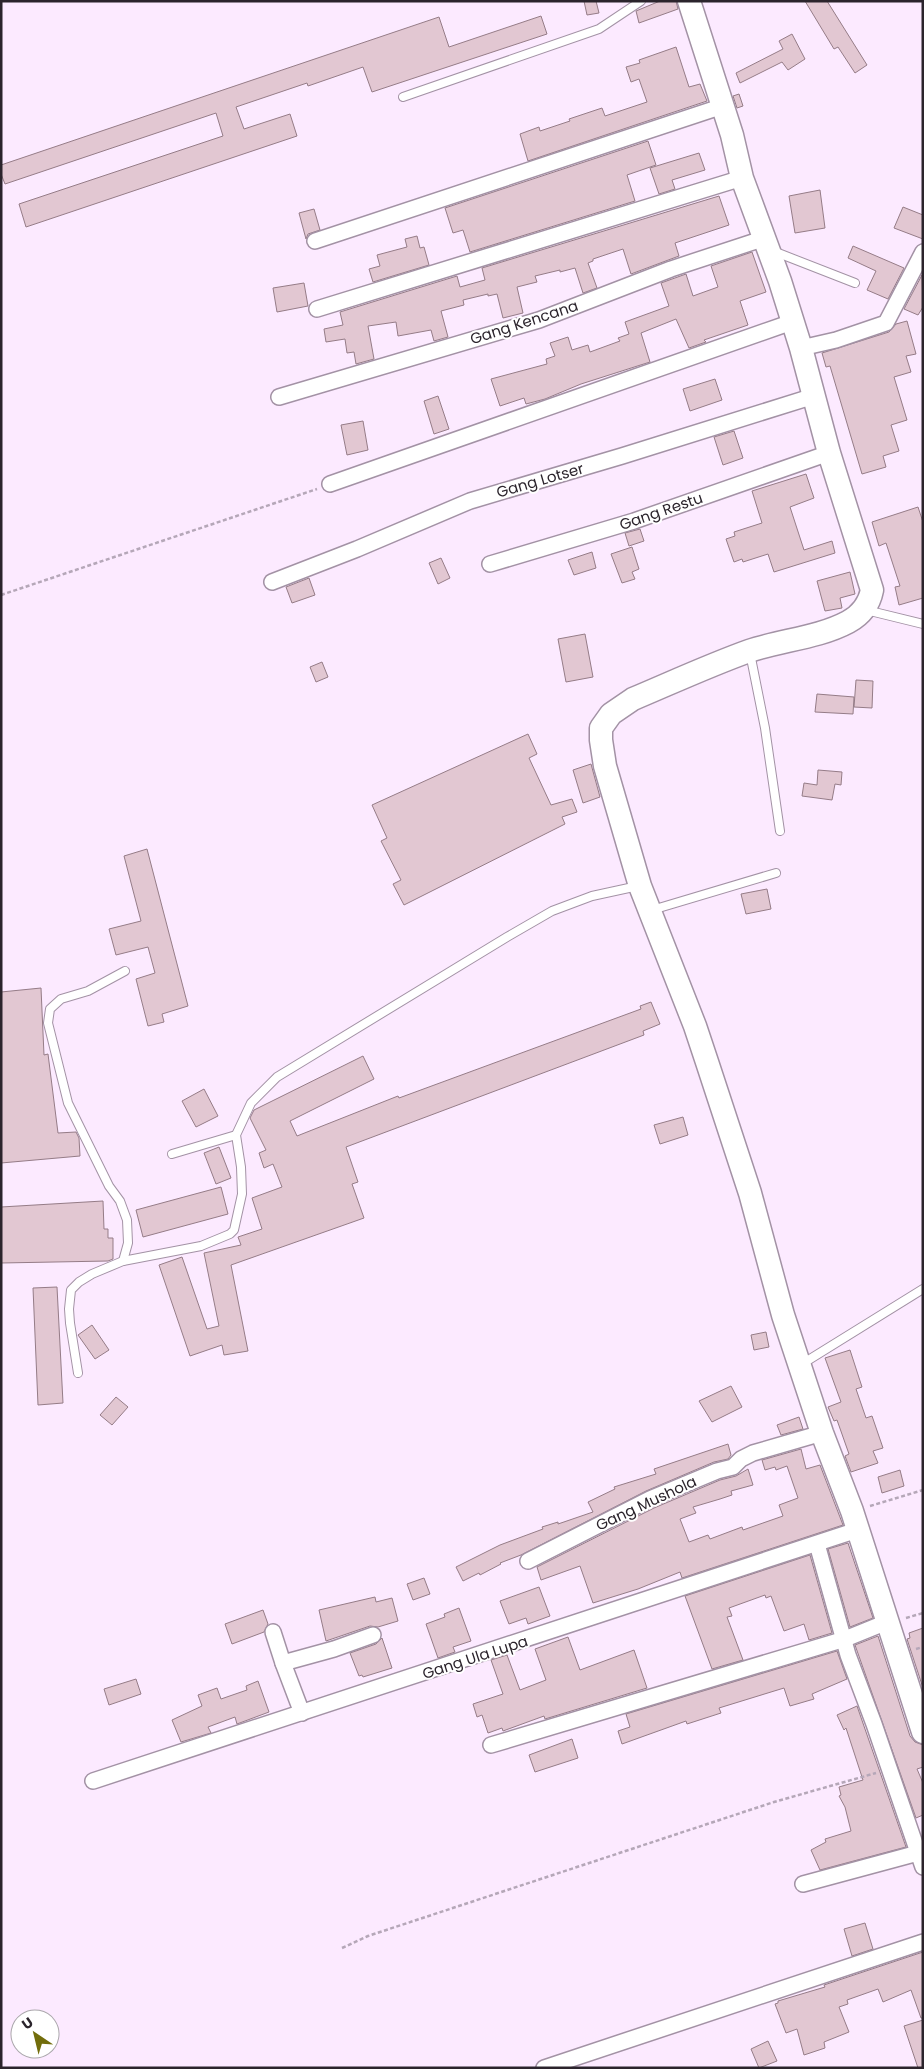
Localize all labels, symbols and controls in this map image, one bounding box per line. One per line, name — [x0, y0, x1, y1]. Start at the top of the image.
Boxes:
street label: Gang Kencana — [467, 295, 581, 349]
street label: Gang Lotser — [494, 457, 586, 502]
street label: Gang Restu — [617, 487, 705, 535]
street label: Gang Mushola — [592, 1470, 700, 1536]
street label: Gang Ula Lupa — [419, 1630, 531, 1684]
north arrow — [10, 2009, 60, 2059]
text: U — [18, 2012, 37, 2034]

